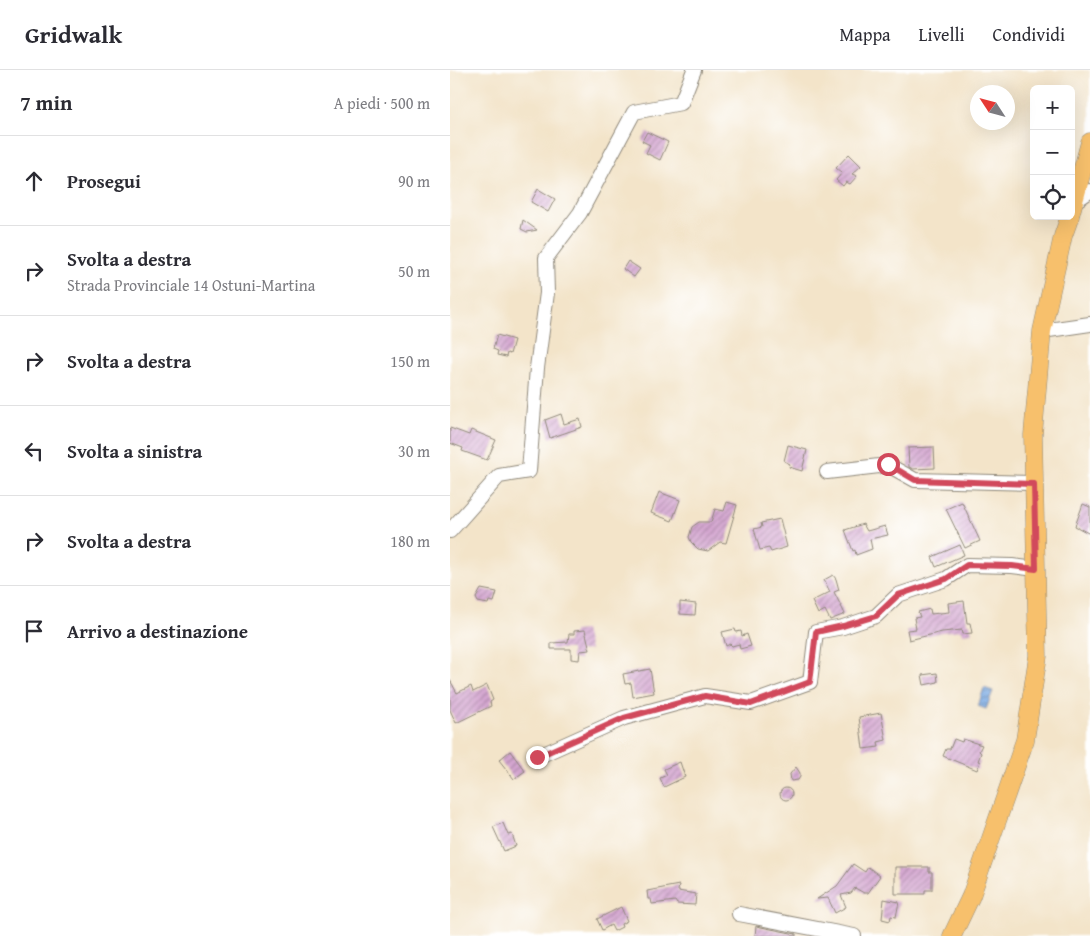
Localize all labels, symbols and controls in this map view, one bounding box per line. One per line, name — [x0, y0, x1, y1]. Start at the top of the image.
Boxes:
text: Gridwalk — [25, 17, 122, 52]
text: Mappa — [839, 21, 891, 48]
text: Livelli — [919, 21, 965, 48]
text: Condividi — [993, 21, 1065, 48]
north arrow — [970, 85, 1015, 130]
map controls — [1030, 85, 1075, 220]
button: + — [1030, 85, 1075, 130]
text: 7 min — [20, 87, 72, 118]
text: A piedi · 500 m — [334, 91, 430, 115]
button: − — [1030, 130, 1075, 175]
icon: ahead — [20, 167, 48, 195]
text: Prosegui — [67, 167, 141, 195]
text: 90 m — [398, 169, 430, 193]
button: locate — [1030, 175, 1075, 220]
text: Svolta a destra — [67, 245, 191, 273]
icon: right — [20, 257, 48, 285]
text: 50 m — [398, 259, 430, 283]
text: Strada Provinciale 14 Ostuni-Martina — [67, 273, 315, 297]
icon: right — [20, 347, 48, 375]
text: Svolta a destra — [67, 347, 191, 375]
text: 150 m — [390, 349, 430, 373]
icon: left — [20, 437, 48, 465]
text: Svolta a sinistra — [67, 437, 202, 465]
text: 30 m — [398, 439, 430, 463]
route start — [877, 453, 900, 476]
icon: right — [20, 527, 48, 555]
text: Svolta a destra — [67, 527, 191, 555]
text: 180 m — [390, 529, 430, 553]
icon: arrive — [20, 617, 48, 645]
text: Arrivo a destinazione — [67, 617, 248, 645]
route end — [526, 746, 549, 769]

